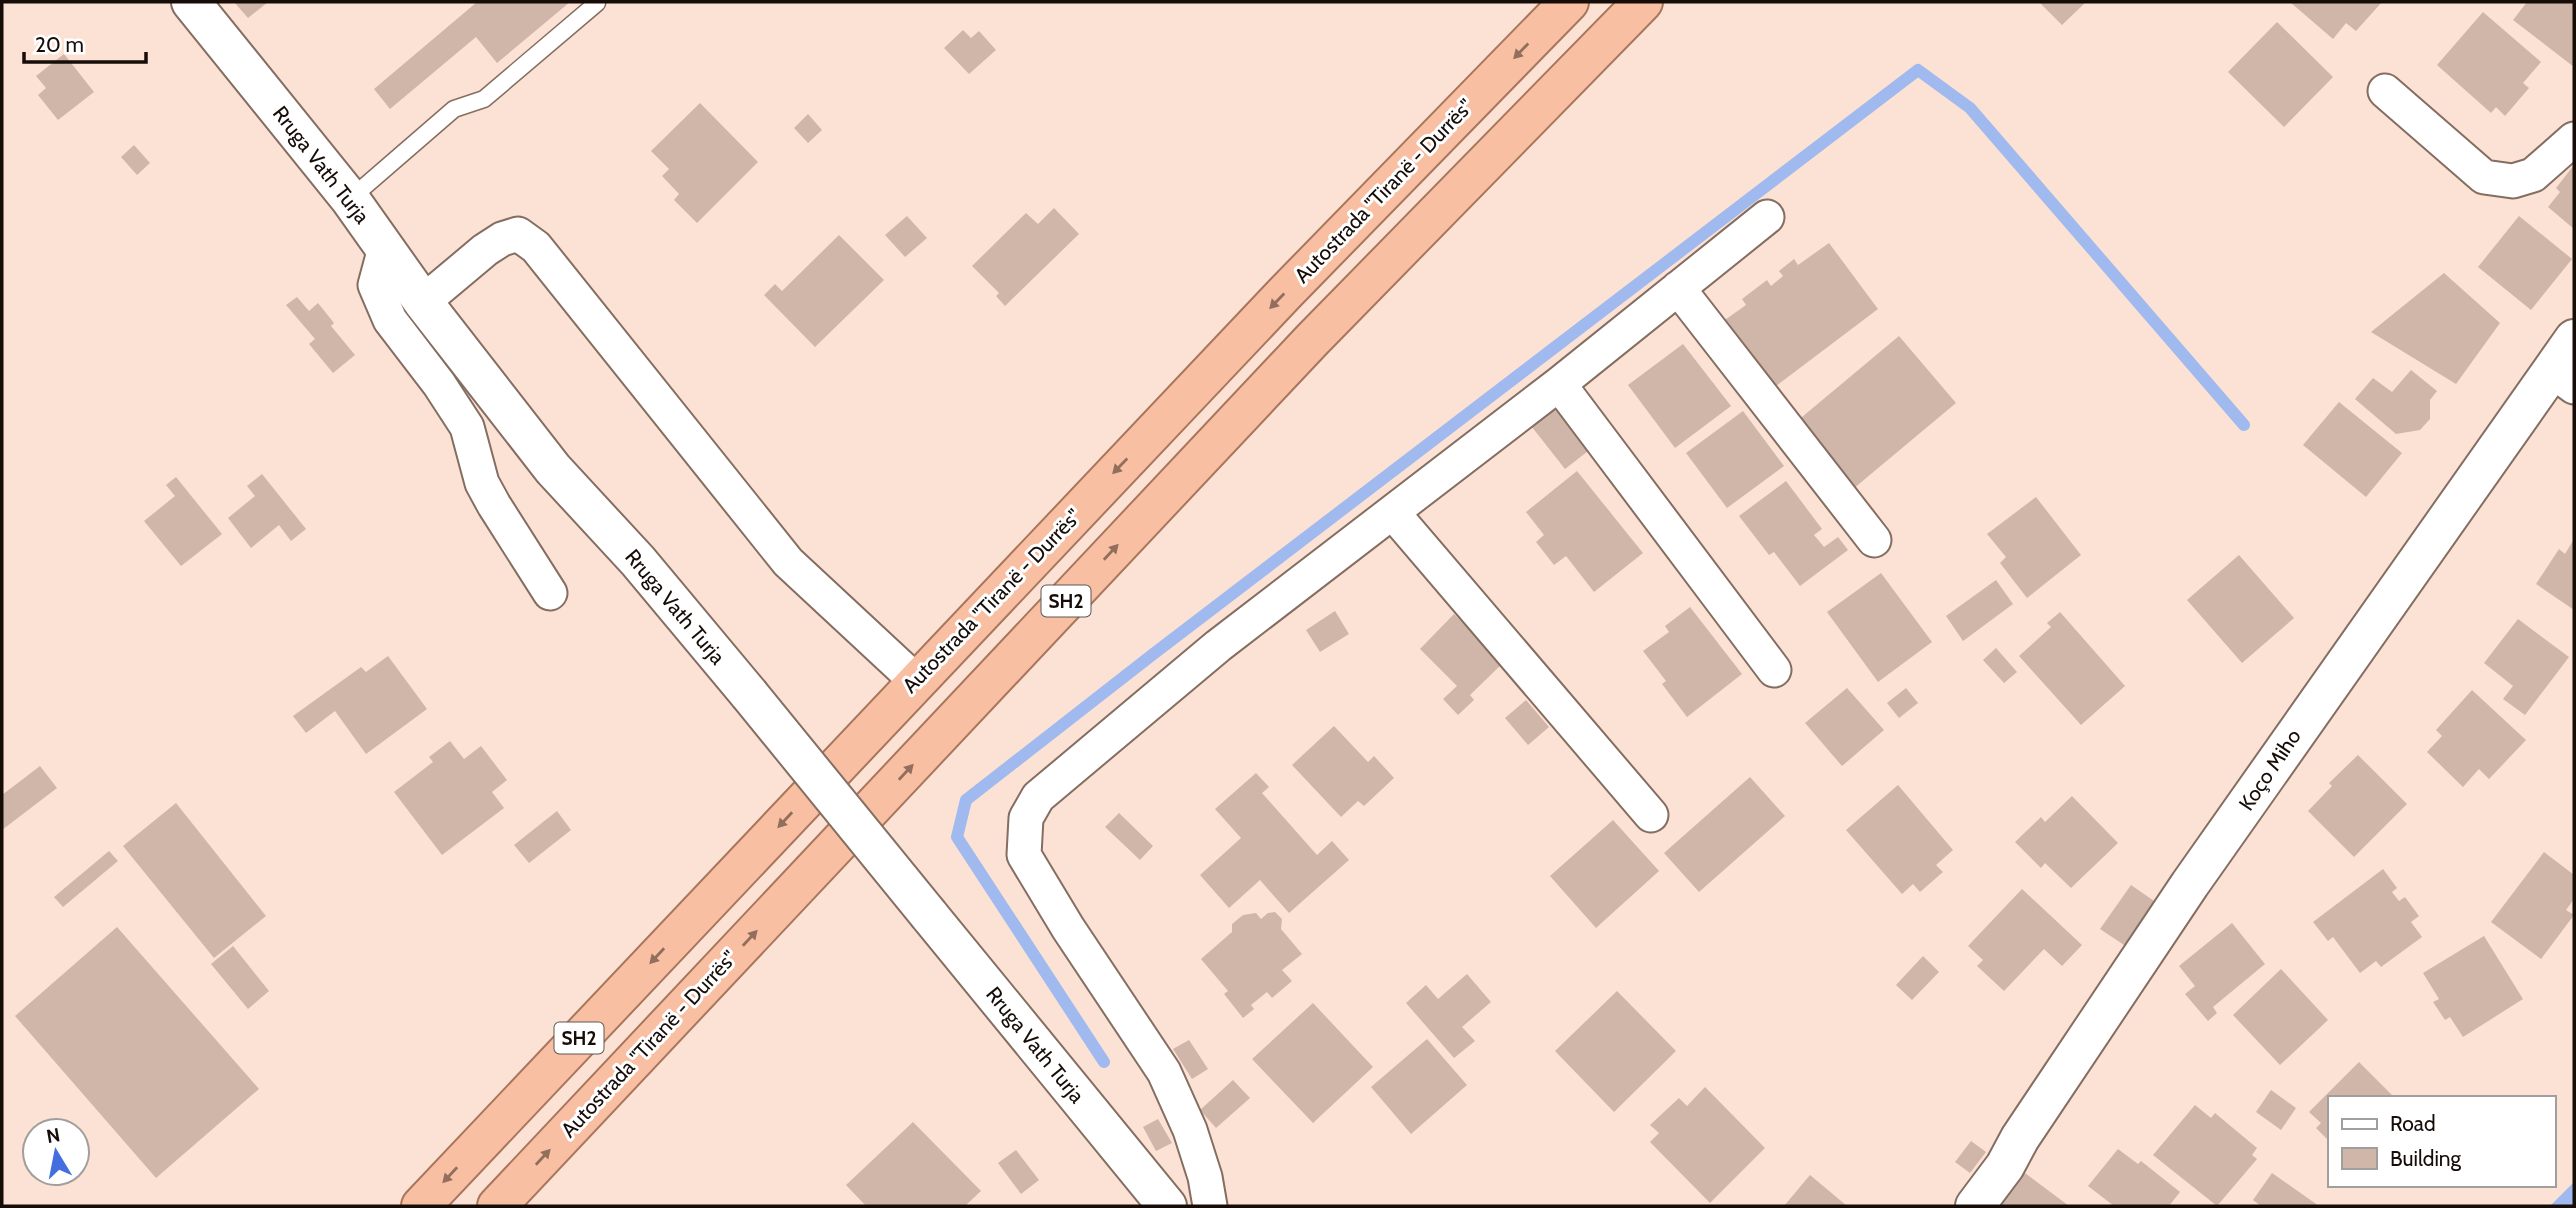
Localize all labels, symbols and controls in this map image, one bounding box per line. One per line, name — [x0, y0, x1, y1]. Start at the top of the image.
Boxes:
scale bar — [24, 21, 147, 65]
text: 20 m — [35, 32, 84, 57]
one-way arrow — [1512, 42, 1529, 59]
street label: Autostrada "Tiranë - Durrës" — [1289, 93, 1478, 288]
street label: Rruga Vath Turja — [267, 101, 375, 229]
one-way arrow — [1269, 292, 1285, 309]
one-way arrow — [1113, 457, 1129, 474]
street label: Autostrada "Tiranë - Durrës" — [897, 503, 1086, 698]
street label: Rruga Vath Turja — [619, 544, 731, 670]
one-way arrow — [1103, 544, 1119, 561]
road number: SH2 — [1042, 586, 1090, 616]
street label: Koço Miho — [2233, 724, 2306, 815]
one-way arrow — [897, 764, 913, 781]
one-way arrow — [777, 811, 793, 828]
one-way arrow — [742, 929, 758, 947]
street label: Autostrada "Tiranë - Durrës" — [556, 945, 742, 1142]
one-way arrow — [649, 947, 665, 964]
street label: Rruga Vath Turja — [980, 982, 1090, 1108]
road number: SH2 — [554, 1022, 604, 1054]
legend — [2328, 1096, 2555, 1187]
text: Road — [2390, 1111, 2436, 1136]
north arrow — [21, 1117, 91, 1187]
text: N — [45, 1123, 62, 1148]
text: Building — [2390, 1146, 2462, 1171]
one-way arrow — [535, 1149, 551, 1166]
one-way arrow — [443, 1166, 459, 1183]

